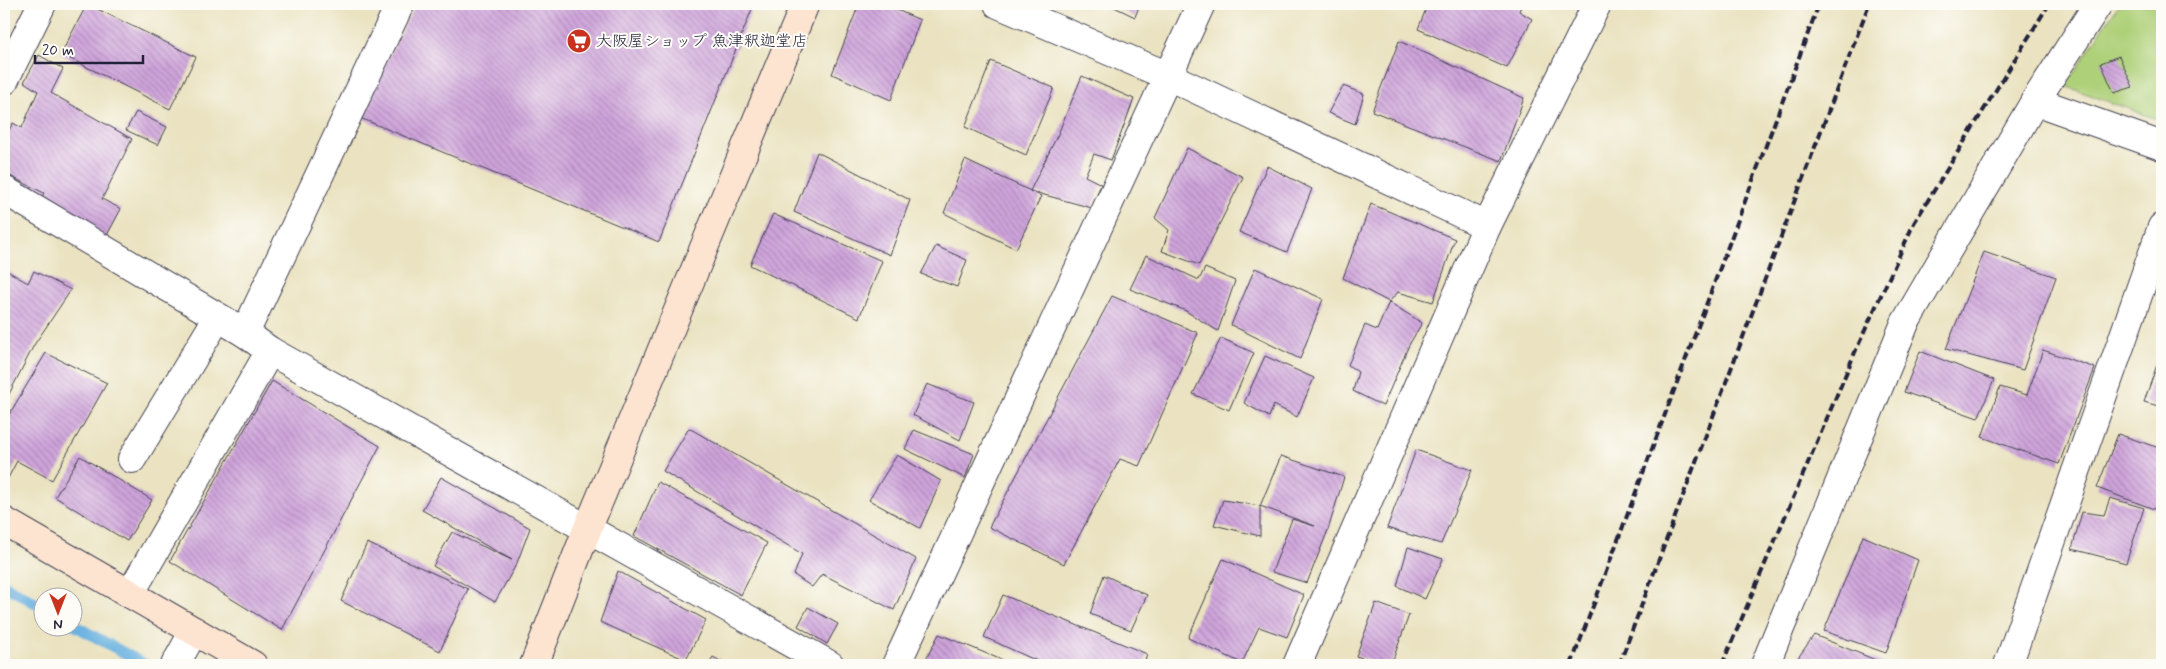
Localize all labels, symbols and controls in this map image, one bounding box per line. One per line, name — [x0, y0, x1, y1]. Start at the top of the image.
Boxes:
supermarket icon: 大阪屋ショップ 魚津釈迦堂店 — [566, 28, 592, 54]
place label: 大阪屋ショップ 魚津釈迦堂店 — [596, 31, 808, 52]
scale bar — [35, 32, 142, 64]
text: 20 m — [42, 41, 74, 61]
north arrow — [32, 586, 82, 636]
text: N — [53, 615, 63, 633]

